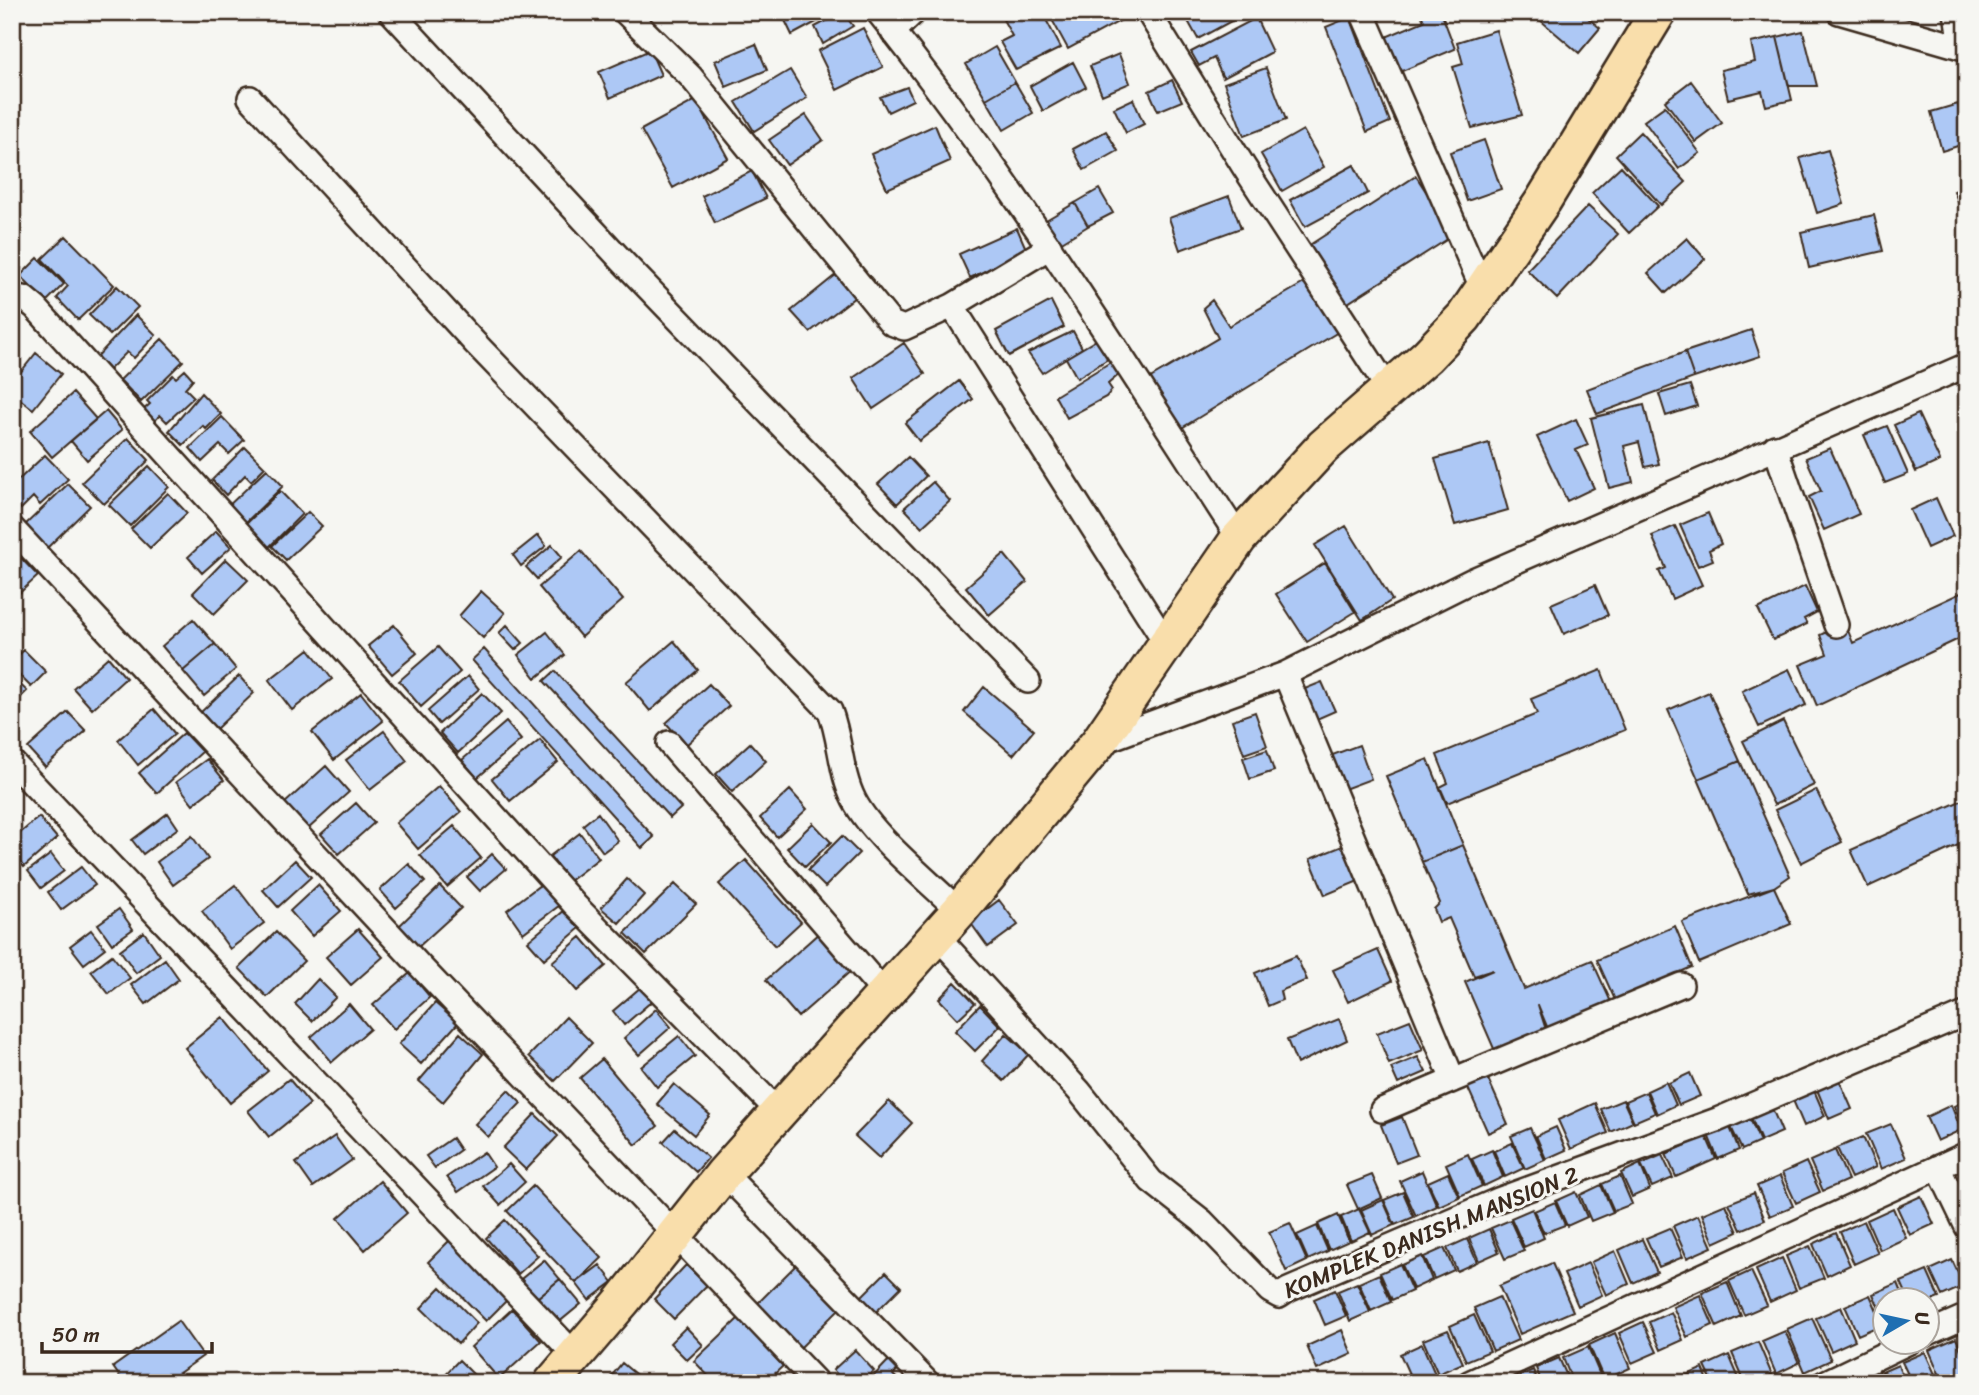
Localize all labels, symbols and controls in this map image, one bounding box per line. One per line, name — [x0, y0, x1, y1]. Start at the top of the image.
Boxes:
street label: KOMPLEK DANISH MANSION 2 — [1278, 1154, 1585, 1310]
north arrow — [1870, 1286, 1940, 1356]
text: U — [1905, 1310, 1940, 1329]
scale bar — [42, 1311, 212, 1355]
text: 50 m — [52, 1316, 100, 1354]

